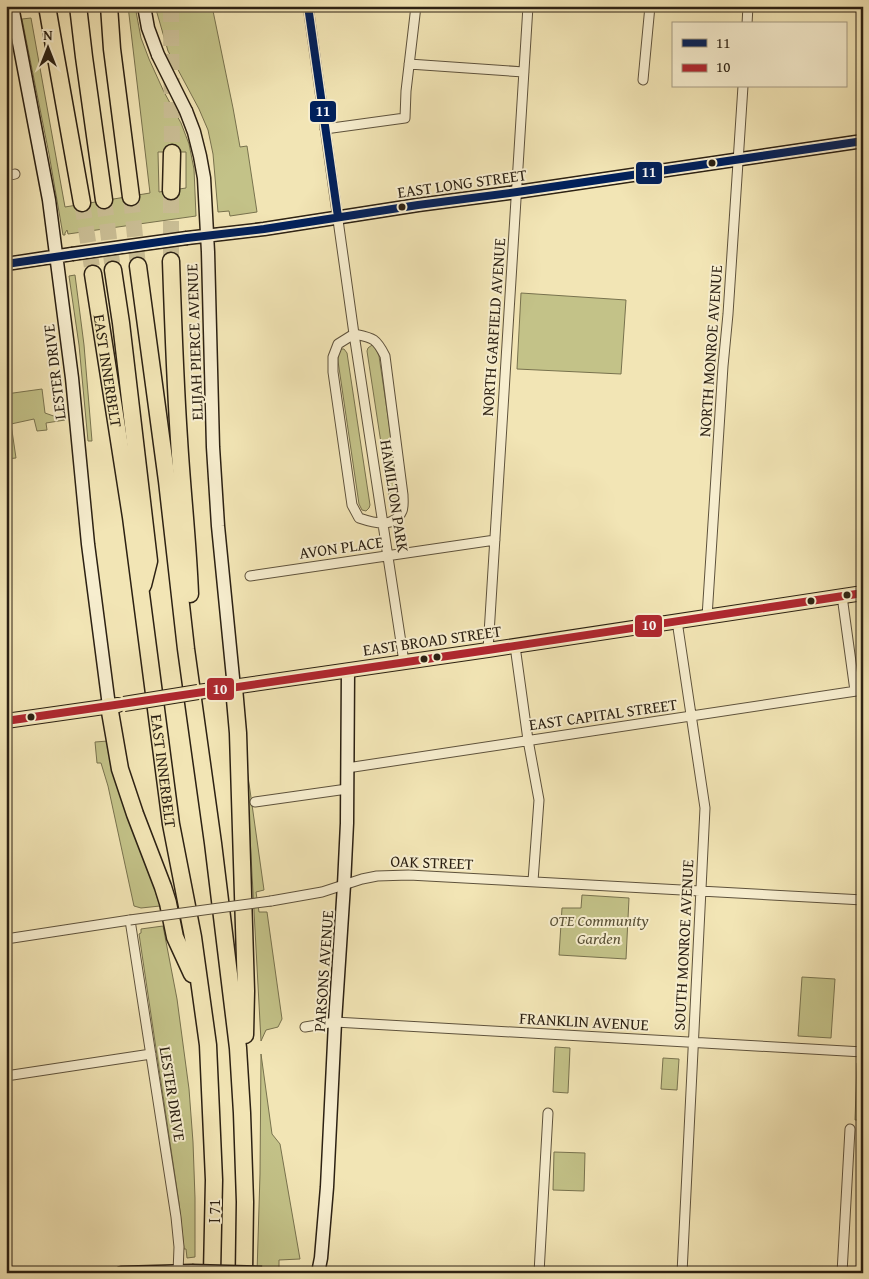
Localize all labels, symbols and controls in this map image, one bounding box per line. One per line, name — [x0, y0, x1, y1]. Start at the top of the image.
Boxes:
north arrow — [22, 22, 72, 72]
legend — [672, 22, 846, 88]
text: N — [43, 25, 53, 45]
text: 11 — [716, 32, 730, 53]
text: 10 — [716, 56, 730, 77]
line badge: 11 — [309, 100, 337, 123]
text: 11 — [316, 101, 330, 121]
unlabelled marker — [707, 158, 717, 168]
line badge: 11 — [635, 161, 663, 185]
street label: EAST LONG STREET — [396, 162, 528, 204]
text: 11 — [642, 162, 656, 182]
unlabelled marker — [397, 202, 407, 212]
street label: NORTH GARFIELD AVENUE — [475, 237, 511, 417]
street label: ELIJAH PIERCE AVENUE — [179, 263, 209, 421]
street label: NORTH MONROE AVENUE — [692, 264, 728, 438]
street label: EAST INNERBELT — [87, 313, 129, 429]
street label: LESTER DRIVE — [36, 323, 72, 421]
street label: HAMILTON PARK — [374, 438, 416, 555]
street label: AVON PLACE — [297, 529, 385, 565]
unlabelled marker — [842, 590, 852, 600]
unlabelled marker — [806, 596, 816, 606]
line badge: 10 — [634, 614, 663, 638]
text: 10 — [642, 615, 656, 635]
street label: EAST BROAD STREET — [361, 618, 503, 662]
unlabelled marker — [432, 652, 442, 662]
unlabelled marker — [419, 654, 429, 664]
line badge: 10 — [206, 677, 235, 701]
text: 10 — [213, 679, 227, 699]
street label: EAST CAPITAL STREET — [527, 692, 679, 736]
unlabelled marker — [26, 712, 36, 722]
street label: EAST INNERBELT — [145, 713, 183, 829]
street label: OAK STREET — [390, 849, 474, 875]
street label: SOUTH MONROE AVENUE — [667, 859, 699, 1031]
park label: OTE Community Garden — [549, 908, 649, 950]
street label: PARSONS AVENUE — [307, 909, 339, 1033]
street label: FRANKLIN AVENUE — [519, 1006, 649, 1036]
street label: LESTER DRIVE — [154, 1045, 192, 1143]
street label: I 71 — [202, 1199, 226, 1223]

